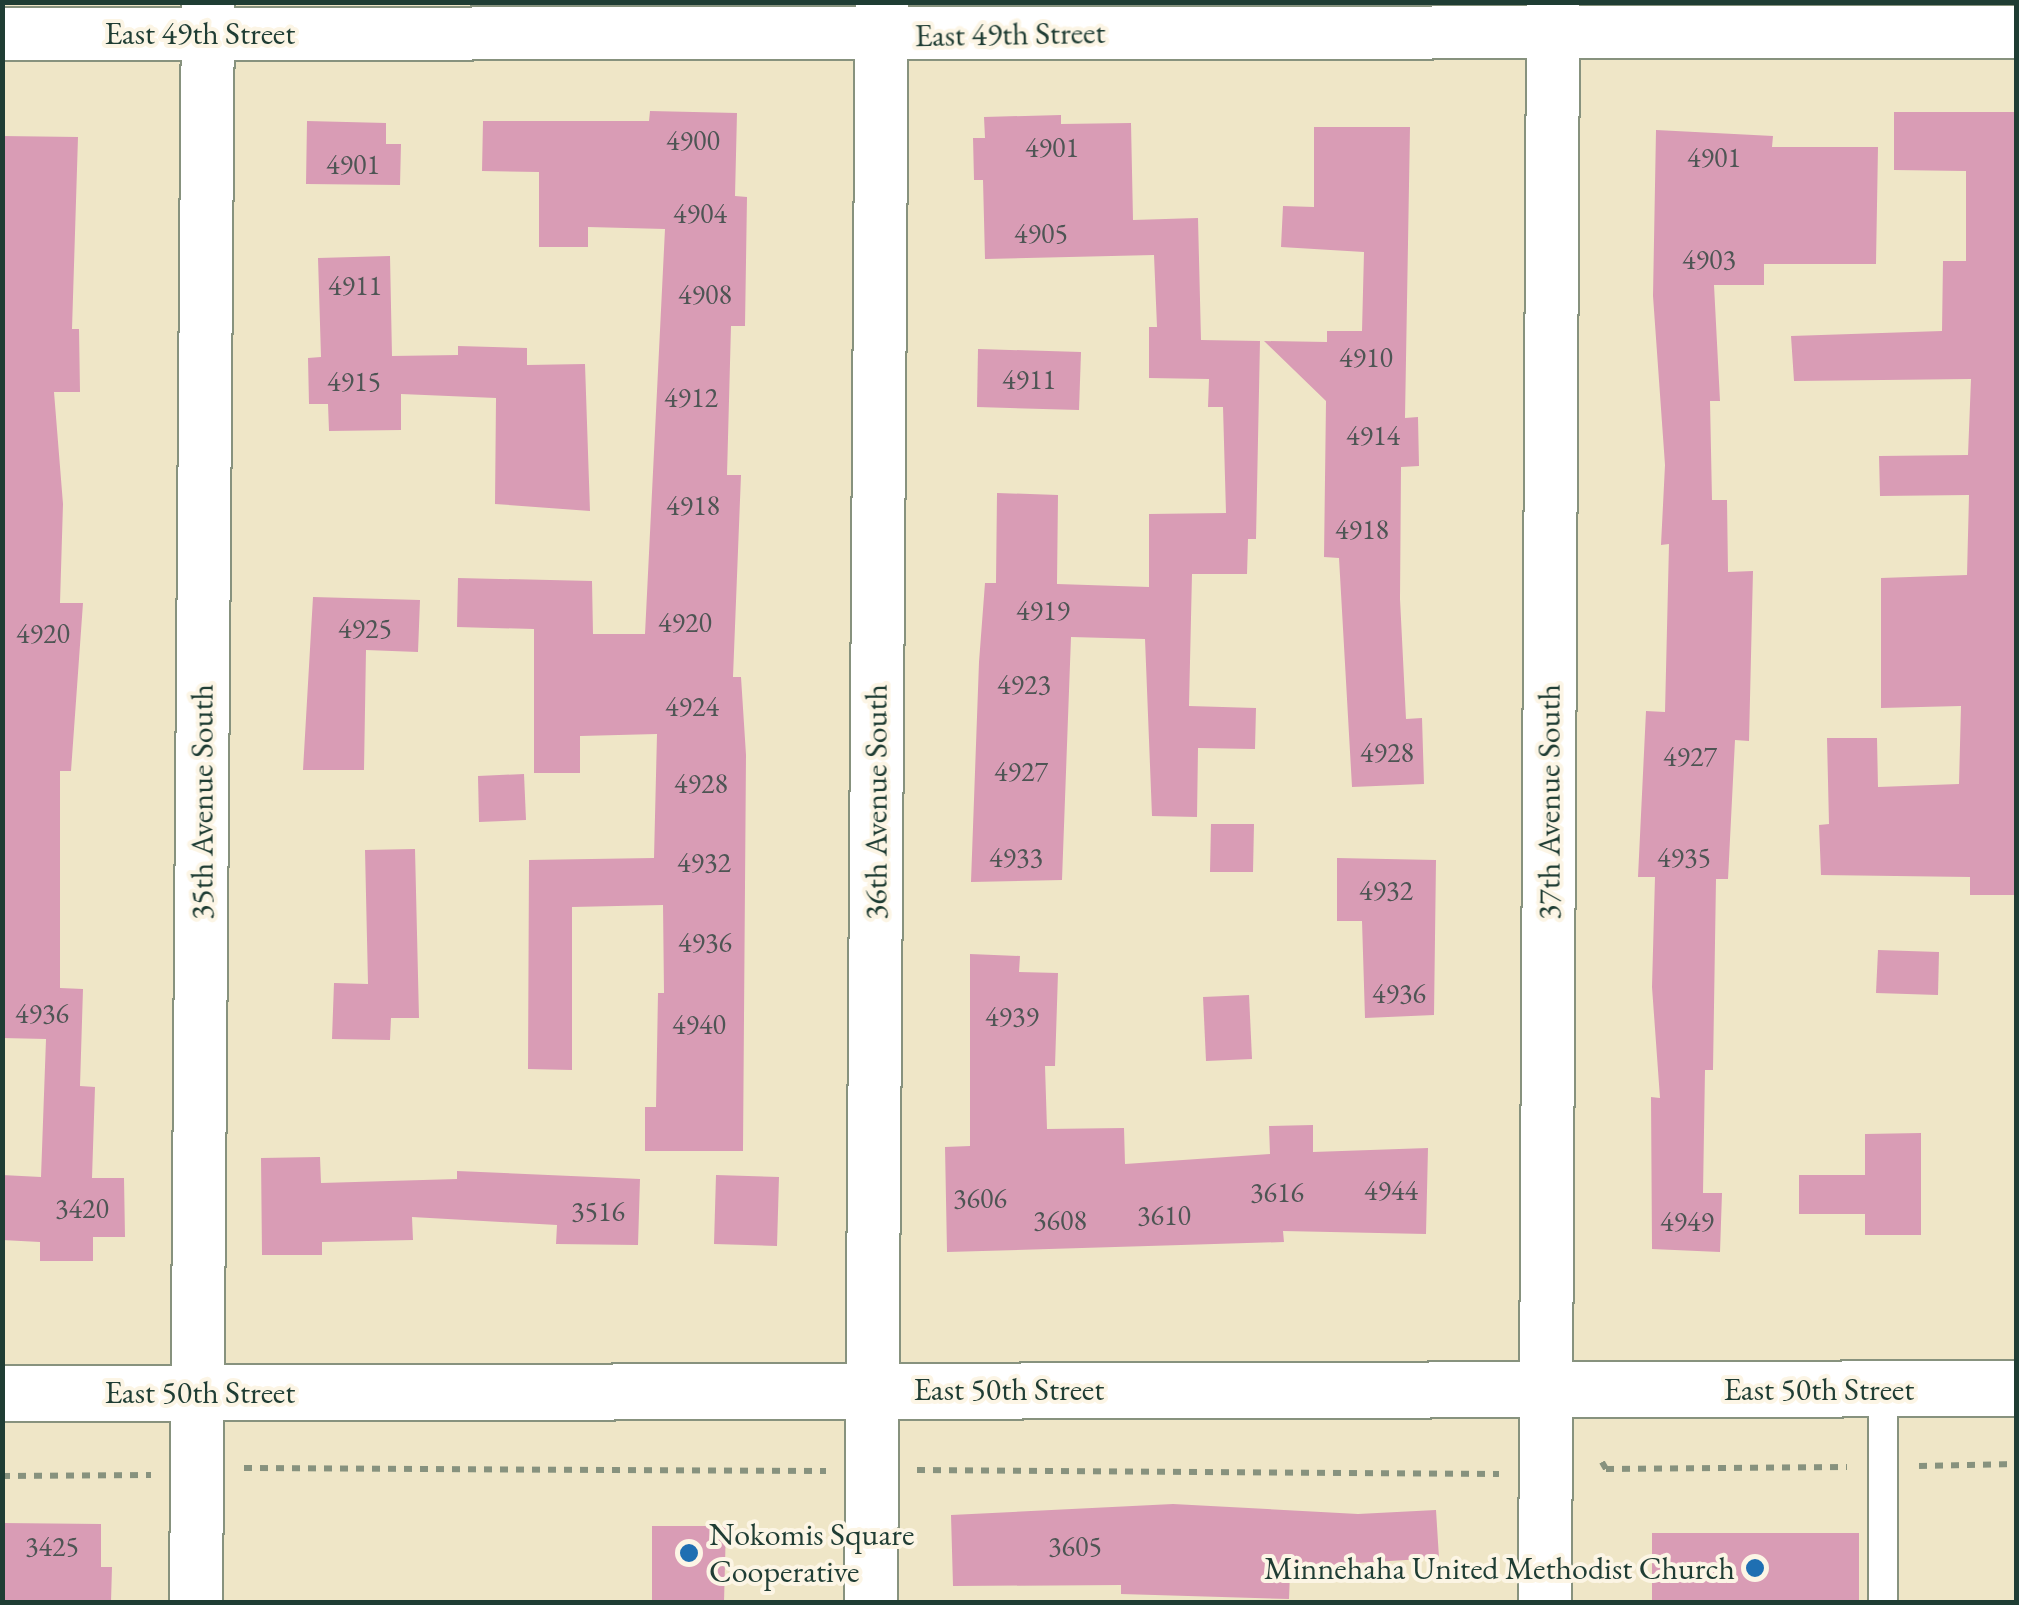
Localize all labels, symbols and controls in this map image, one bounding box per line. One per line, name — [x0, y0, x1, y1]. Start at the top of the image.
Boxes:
street label: East 49th Street — [914, 13, 1106, 55]
street label: East 49th Street — [105, 14, 295, 52]
house number: 4900 — [666, 123, 720, 157]
house number: 4901 — [1025, 130, 1079, 164]
house number: 4901 — [1687, 140, 1741, 174]
house number: 4901 — [326, 147, 380, 181]
house number: 4904 — [673, 196, 727, 230]
house number: 4905 — [1014, 216, 1068, 250]
house number: 4903 — [1682, 242, 1736, 276]
house number: 4911 — [328, 268, 382, 302]
house number: 4908 — [678, 277, 732, 311]
house number: 4910 — [1339, 340, 1393, 374]
house number: 4911 — [1002, 362, 1056, 396]
house number: 4915 — [327, 364, 381, 398]
house number: 4912 — [664, 380, 718, 414]
house number: 4914 — [1346, 418, 1400, 452]
house number: 4918 — [666, 488, 720, 522]
house number: 4918 — [1335, 512, 1389, 546]
house number: 4919 — [1016, 593, 1070, 627]
house number: 4920 — [658, 605, 712, 639]
house number: 4925 — [338, 611, 392, 645]
house number: 4920 — [16, 616, 70, 650]
house number: 4923 — [997, 667, 1051, 701]
street label: 35th Avenue South — [183, 684, 221, 920]
street label: 36th Avenue South — [857, 684, 895, 920]
street label: 37th Avenue South — [1530, 684, 1568, 920]
house number: 4924 — [665, 689, 719, 723]
house number: 4928 — [1360, 735, 1414, 769]
house number: 4927 — [1663, 739, 1717, 773]
house number: 4927 — [994, 754, 1048, 788]
house number: 4928 — [674, 766, 728, 800]
house number: 4933 — [989, 840, 1043, 874]
house number: 4935 — [1657, 840, 1711, 874]
house number: 4932 — [677, 845, 731, 879]
house number: 4932 — [1359, 873, 1413, 907]
house number: 4936 — [678, 925, 732, 959]
house number: 4936 — [1372, 976, 1426, 1010]
house number: 4936 — [15, 996, 69, 1030]
house number: 4939 — [985, 999, 1039, 1033]
house number: 4940 — [672, 1007, 726, 1041]
house number: 4944 — [1364, 1173, 1418, 1207]
house number: 3616 — [1250, 1175, 1304, 1209]
house number: 3606 — [953, 1181, 1007, 1215]
house number: 3420 — [55, 1191, 109, 1225]
house number: 3516 — [571, 1194, 625, 1228]
house number: 3610 — [1137, 1198, 1191, 1232]
house number: 3608 — [1033, 1203, 1087, 1237]
house number: 4949 — [1660, 1204, 1714, 1238]
street label: East 50th Street — [914, 1370, 1104, 1408]
street label: East 50th Street — [1724, 1370, 1914, 1408]
street label: East 50th Street — [105, 1373, 295, 1411]
place label: Nokomis Square Cooperative — [709, 1516, 914, 1591]
house number: 3425 — [25, 1529, 79, 1563]
house number: 3605 — [1048, 1529, 1102, 1563]
marker: Nokomis Square Cooperative — [678, 1542, 700, 1564]
place label: Minnehaha United Methodist Church — [1264, 1549, 1735, 1587]
marker: Minnehaha United Methodist Church — [1744, 1557, 1766, 1579]

